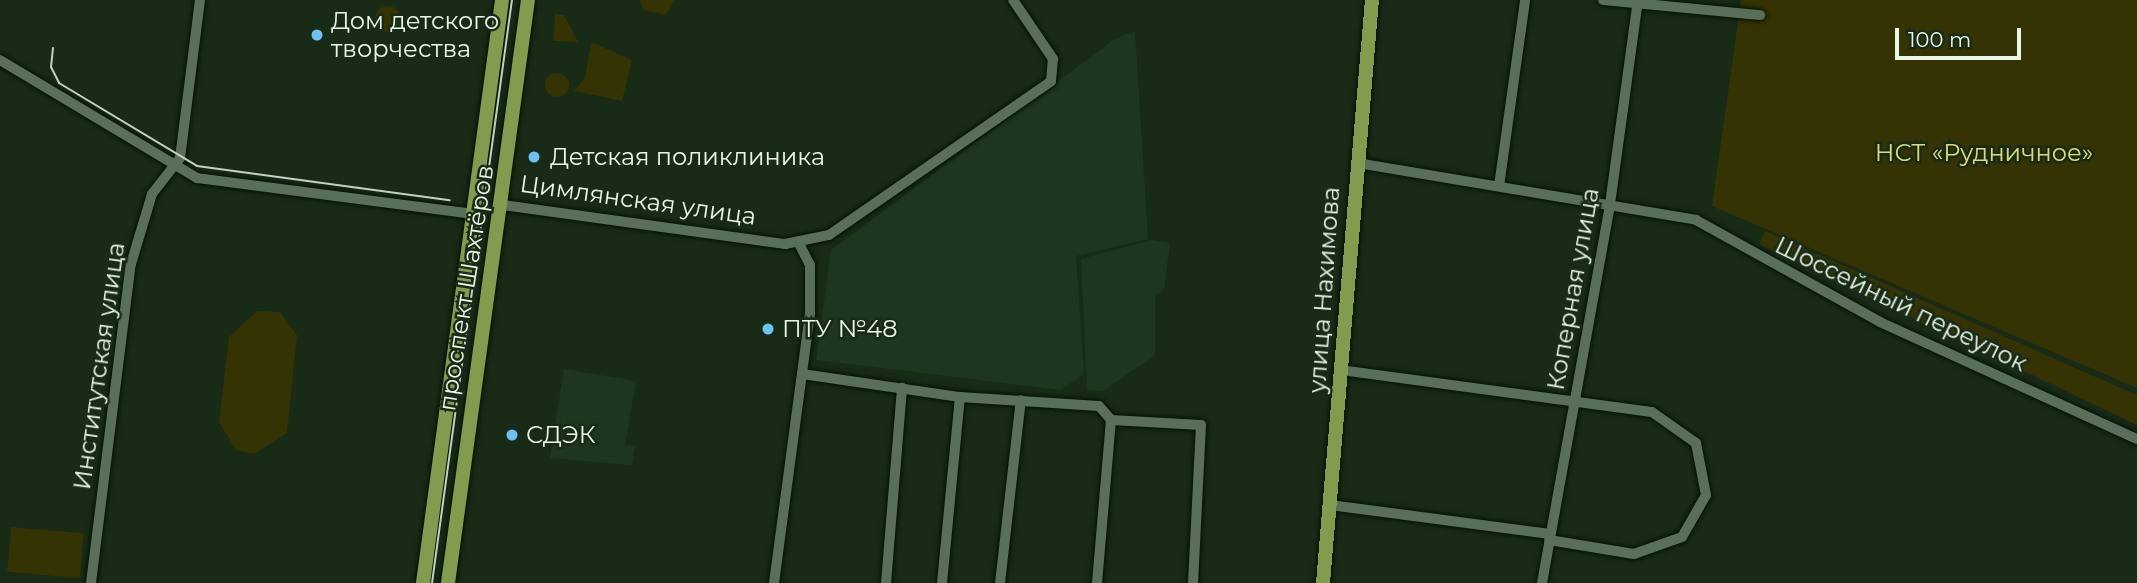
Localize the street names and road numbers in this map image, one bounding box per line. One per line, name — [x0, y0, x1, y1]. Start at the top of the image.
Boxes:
street label: проспект Шахтёров — [432, 163, 500, 413]
street label: Цимлянская улица — [518, 169, 758, 231]
street label: улица Нахимова — [1302, 186, 1346, 394]
street label: Коперная улица — [1541, 186, 1605, 392]
street label: Шоссейный переулок — [1770, 230, 2032, 378]
street label: Институтская улица — [67, 240, 131, 492]

